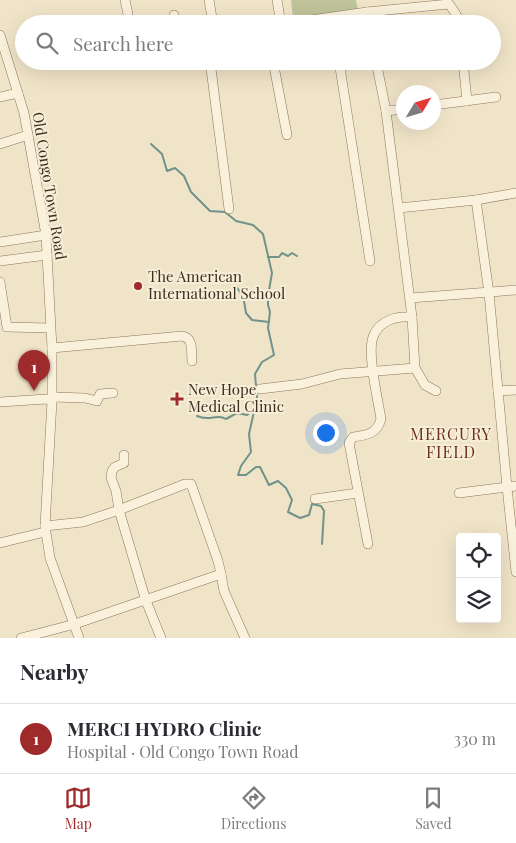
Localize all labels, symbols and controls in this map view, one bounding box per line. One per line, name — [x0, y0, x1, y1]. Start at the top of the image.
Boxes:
search box — [15, 15, 501, 70]
icon: search — [33, 29, 61, 57]
text: Search here — [73, 30, 173, 56]
north arrow — [396, 85, 441, 130]
street label: Old Congo Town Road — [28, 110, 72, 261]
place label: The American International School — [148, 266, 285, 303]
marker: The American International School — [132, 280, 144, 292]
pin: 1 — [18, 350, 50, 391]
place label: New Hope Medical Clinic — [188, 379, 284, 416]
marker: New Hope Medical Clinic — [170, 392, 184, 406]
your location — [313, 420, 339, 446]
district label: MERCURY FIELD — [410, 423, 492, 462]
map controls — [456, 533, 501, 623]
button: locate — [456, 533, 501, 578]
button: layers — [456, 578, 501, 623]
text: Nearby — [20, 657, 89, 685]
text: MERCI HYDRO Clinic — [67, 715, 261, 741]
text: 1 — [33, 728, 39, 749]
text: 330 m — [454, 728, 496, 749]
text: Hospital · Old Congo Town Road — [67, 741, 299, 762]
tab: Map — [64, 784, 92, 833]
tab: Directions — [221, 784, 287, 833]
tab: Saved — [415, 784, 452, 833]

